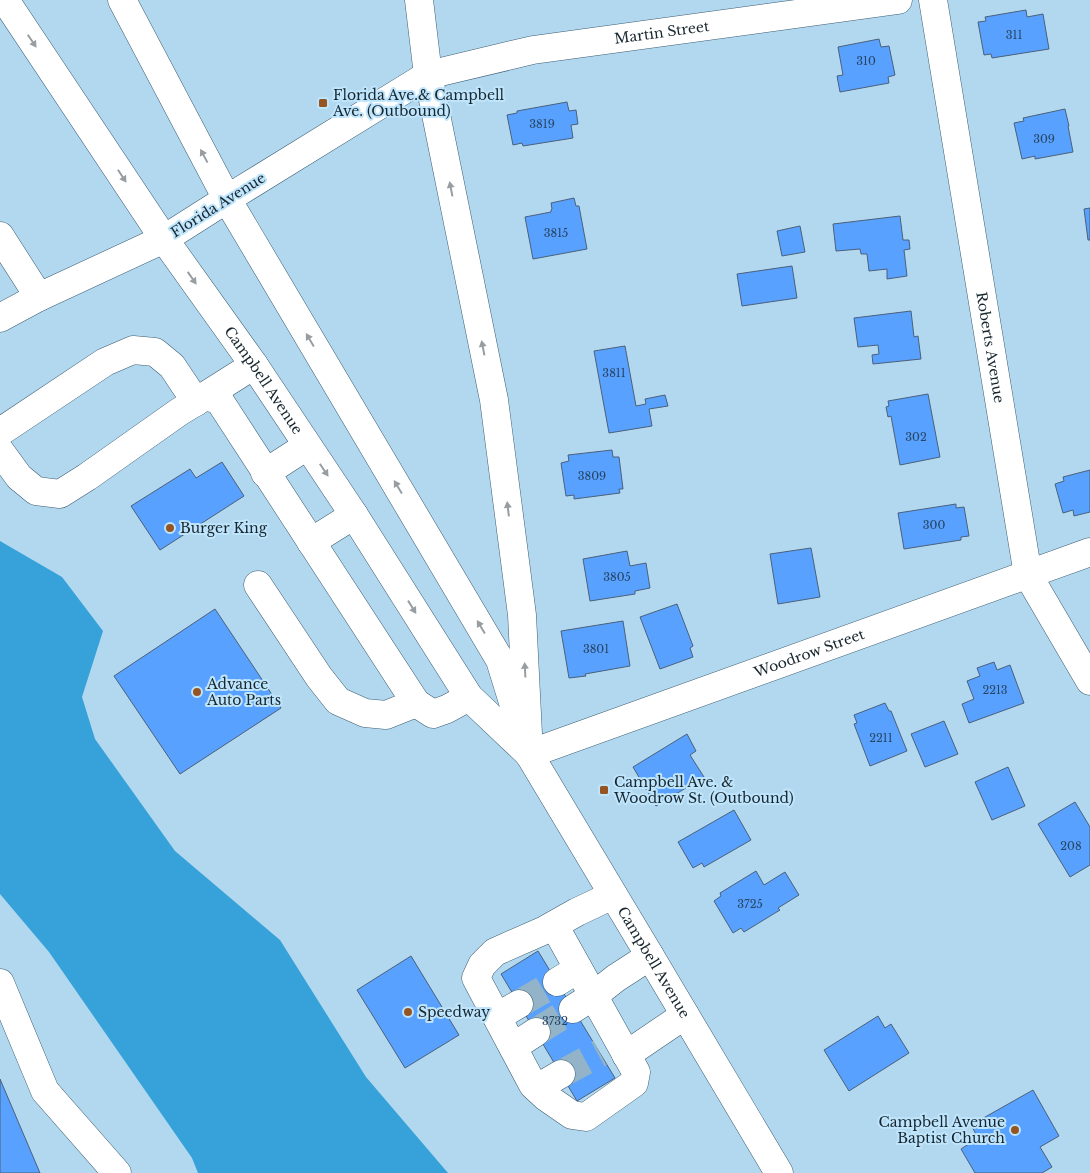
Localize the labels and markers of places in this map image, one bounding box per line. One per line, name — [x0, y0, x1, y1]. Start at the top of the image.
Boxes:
place label: Florida Ave.& Campbell Ave. (Outbound) — [332, 86, 505, 120]
marker: Florida Ave.& Campbell Ave. (Outbound) — [317, 97, 329, 109]
place label: Burger King — [180, 519, 268, 537]
marker: Burger King — [164, 522, 176, 534]
place label: Advance Auto Parts — [206, 675, 281, 709]
marker: Advance Auto Parts — [191, 686, 203, 698]
place label: Campbell Ave. & Woodrow St. (Outbound) — [613, 773, 794, 807]
marker: Campbell Ave. & Woodrow St. (Outbound) — [598, 784, 610, 796]
place label: Speedway — [418, 1003, 490, 1021]
marker: Speedway — [402, 1006, 414, 1018]
place label: Campbell Avenue Baptist Church — [878, 1113, 1005, 1147]
marker: Campbell Avenue Baptist Church — [1009, 1124, 1021, 1136]

